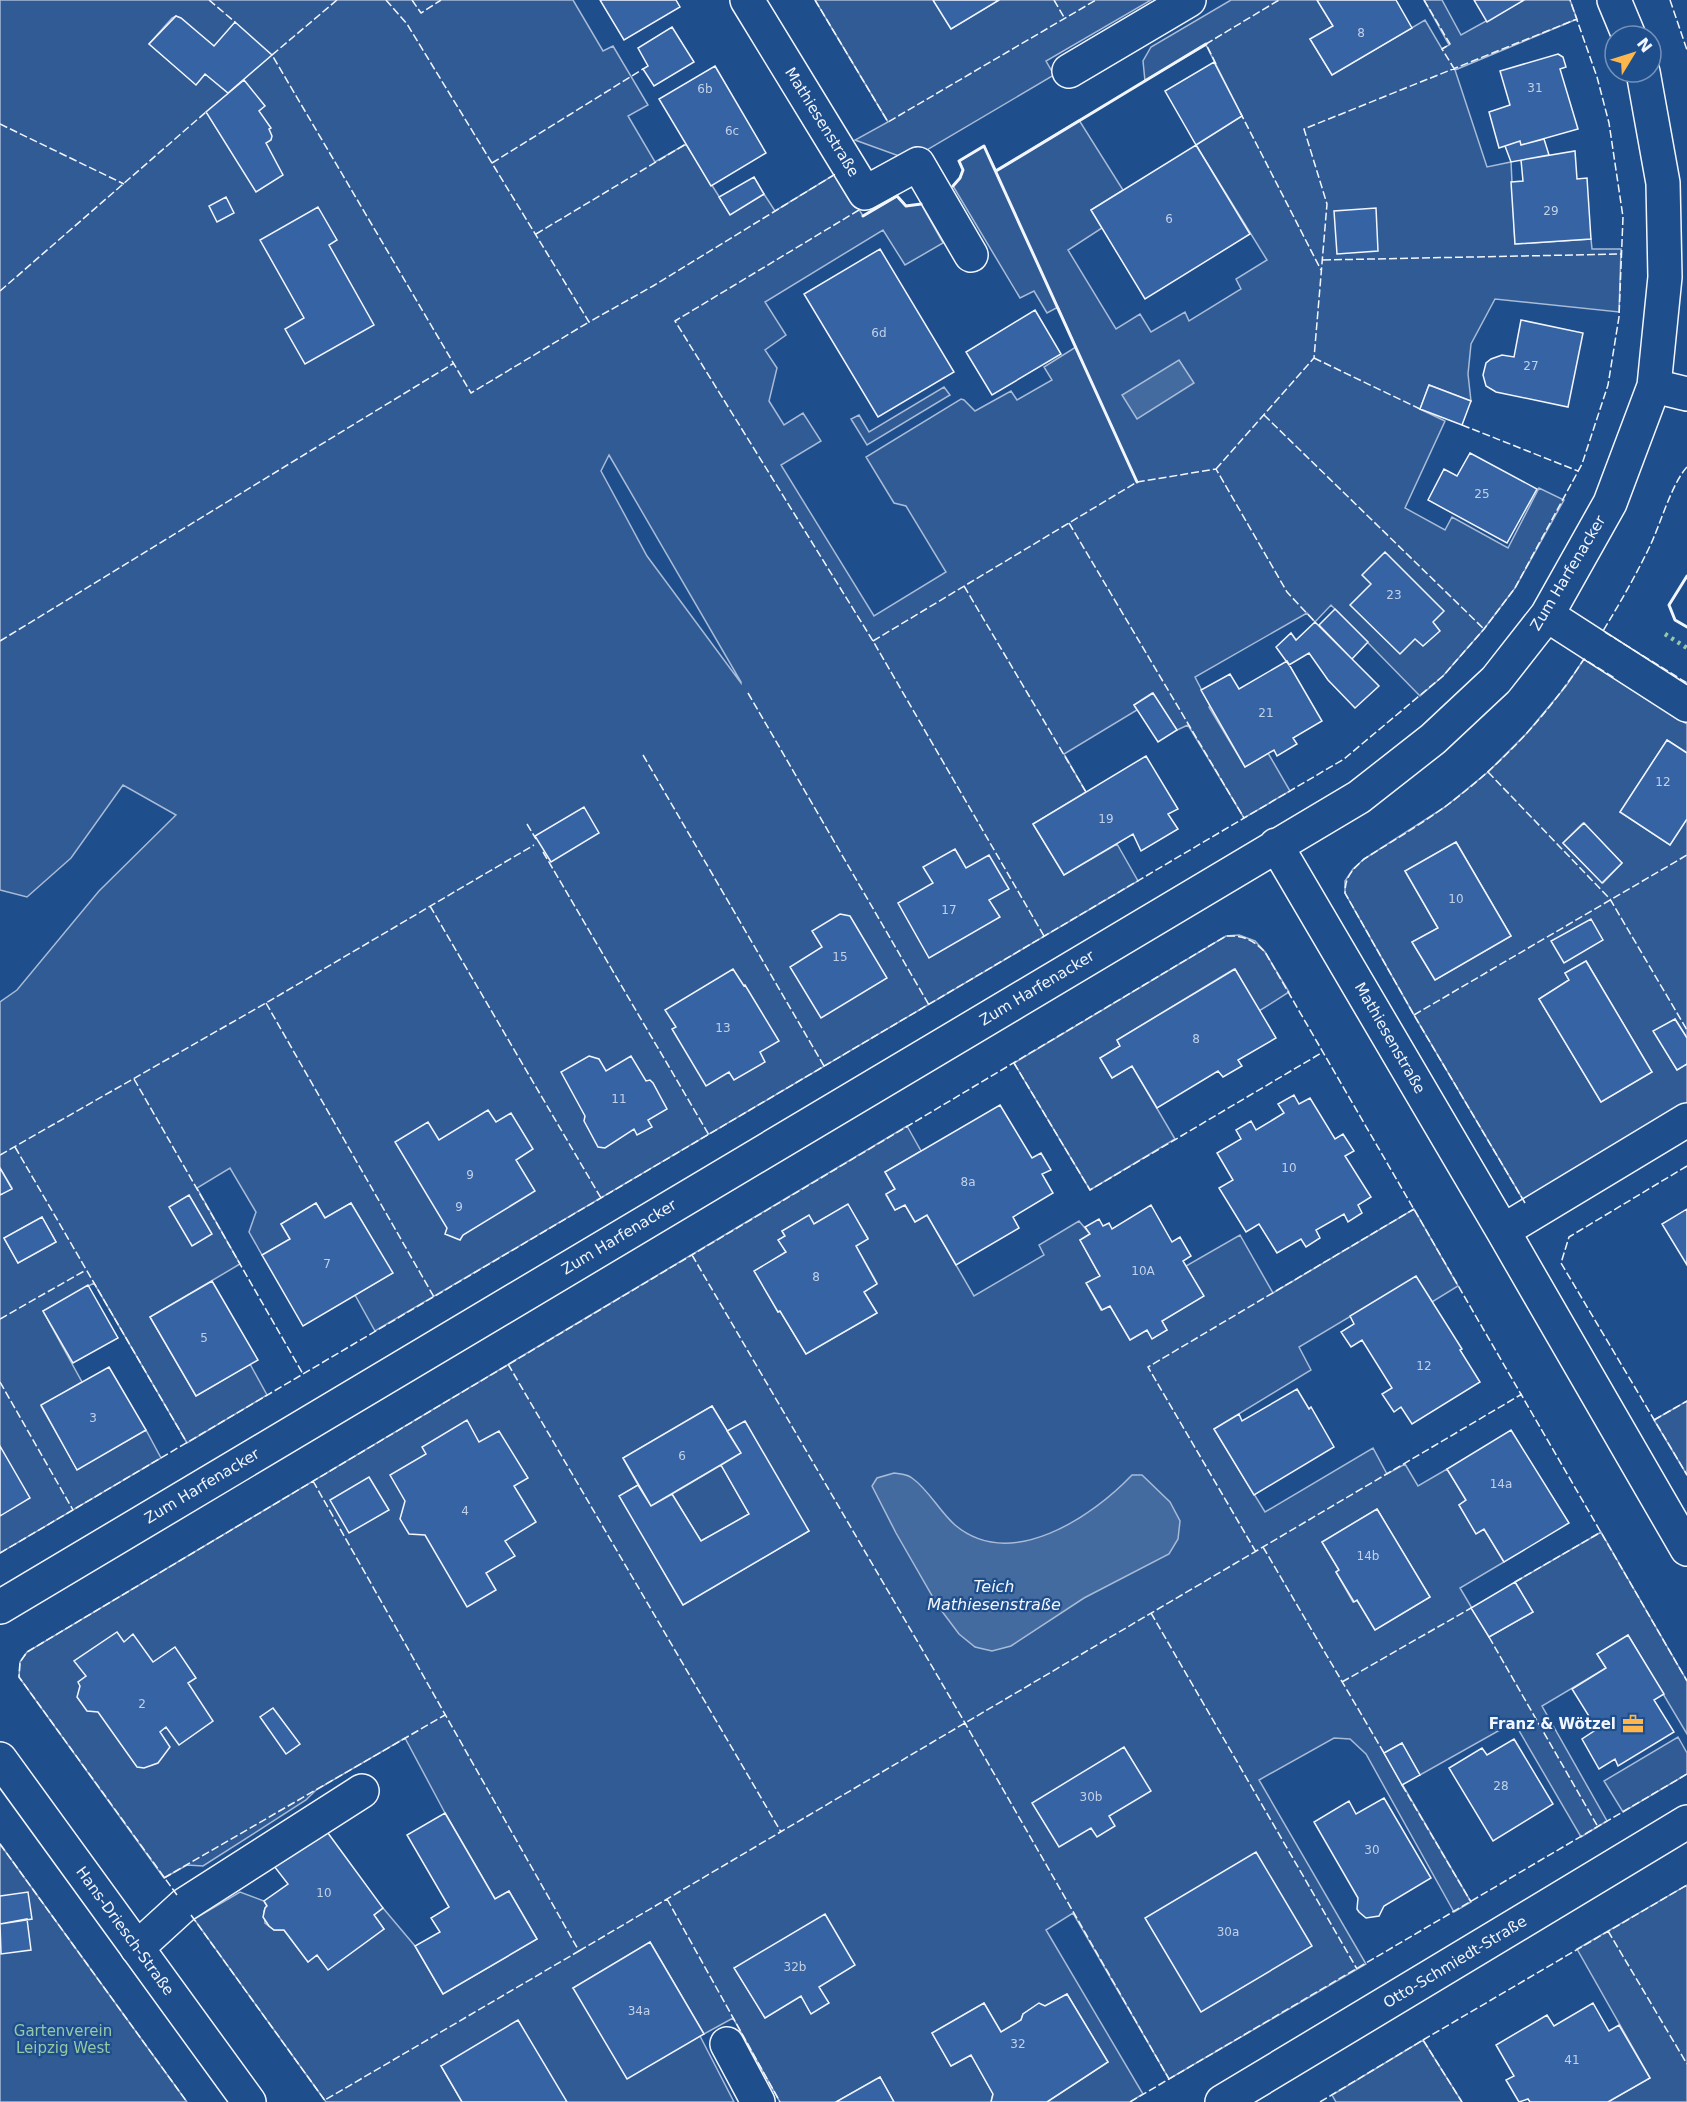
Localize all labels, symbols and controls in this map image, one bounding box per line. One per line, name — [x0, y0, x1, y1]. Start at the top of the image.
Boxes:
north arrow — [1603, 24, 1663, 84]
house number: 8 — [1357, 26, 1365, 40]
text: N — [1633, 34, 1656, 56]
street label: Mathiesenstraße — [781, 64, 863, 180]
house number: 31 — [1527, 81, 1543, 95]
house number: 6b — [697, 82, 713, 96]
house number: 6c — [725, 124, 739, 138]
house number: 29 — [1543, 204, 1559, 218]
house number: 6 — [1165, 212, 1173, 226]
house number: 6d — [871, 326, 887, 340]
house number: 27 — [1523, 359, 1539, 373]
house number: 25 — [1474, 487, 1490, 501]
street label: Zum Harfenacker — [1527, 512, 1610, 634]
house number: 23 — [1386, 588, 1402, 602]
house number: 21 — [1258, 706, 1274, 720]
house number: 12 — [1655, 775, 1671, 789]
house number: 19 — [1098, 812, 1114, 826]
house number: 10 — [1448, 892, 1464, 906]
house number: 17 — [941, 903, 957, 917]
street label: Zum Harfenacker — [976, 946, 1098, 1029]
house number: 15 — [832, 950, 848, 964]
street label: Mathiesenstraße — [1351, 979, 1429, 1097]
house number: 13 — [715, 1021, 731, 1035]
house number: 8 — [1192, 1032, 1200, 1046]
house number: 11 — [611, 1092, 627, 1106]
house number: 10 — [1281, 1161, 1297, 1175]
house number: 9 — [466, 1168, 474, 1182]
house number: 8a — [961, 1175, 976, 1189]
street label: Zum Harfenacker — [558, 1195, 680, 1278]
house number: 9 — [455, 1200, 463, 1214]
house number: 7 — [323, 1257, 331, 1271]
house number: 10A — [1131, 1264, 1156, 1278]
house number: 8 — [812, 1270, 820, 1284]
house number: 5 — [200, 1331, 208, 1345]
house number: 12 — [1416, 1359, 1432, 1373]
house number: 3 — [89, 1411, 97, 1425]
street label: Zum Harfenacker — [141, 1444, 263, 1527]
house number: 6 — [678, 1449, 686, 1463]
house number: 14a — [1490, 1477, 1512, 1491]
house number: 4 — [461, 1504, 469, 1518]
house number: 14b — [1357, 1549, 1379, 1563]
water label: Teich Mathiesenstraße — [927, 1577, 1061, 1614]
house number: 2 — [138, 1697, 146, 1711]
office icon: Franz & Wötzel — [1621, 1712, 1645, 1736]
place label: Franz & Wötzel — [1489, 1715, 1616, 1733]
house number: 28 — [1493, 1779, 1509, 1793]
house number: 30b — [1080, 1790, 1102, 1804]
house number: 30 — [1364, 1843, 1380, 1857]
street label: Hans-Driesch-Straße — [72, 1863, 178, 1999]
house number: 10 — [316, 1886, 332, 1900]
street label: Otto-Schmiedt-Straße — [1380, 1912, 1530, 2012]
house number: 30a — [1217, 1925, 1239, 1939]
house number: 32b — [784, 1960, 806, 1974]
house number: 34a — [628, 2004, 650, 2018]
park label: Gartenverein Leipzig West — [14, 2022, 112, 2057]
house number: 32 — [1010, 2037, 1026, 2051]
house number: 41 — [1564, 2053, 1580, 2067]

